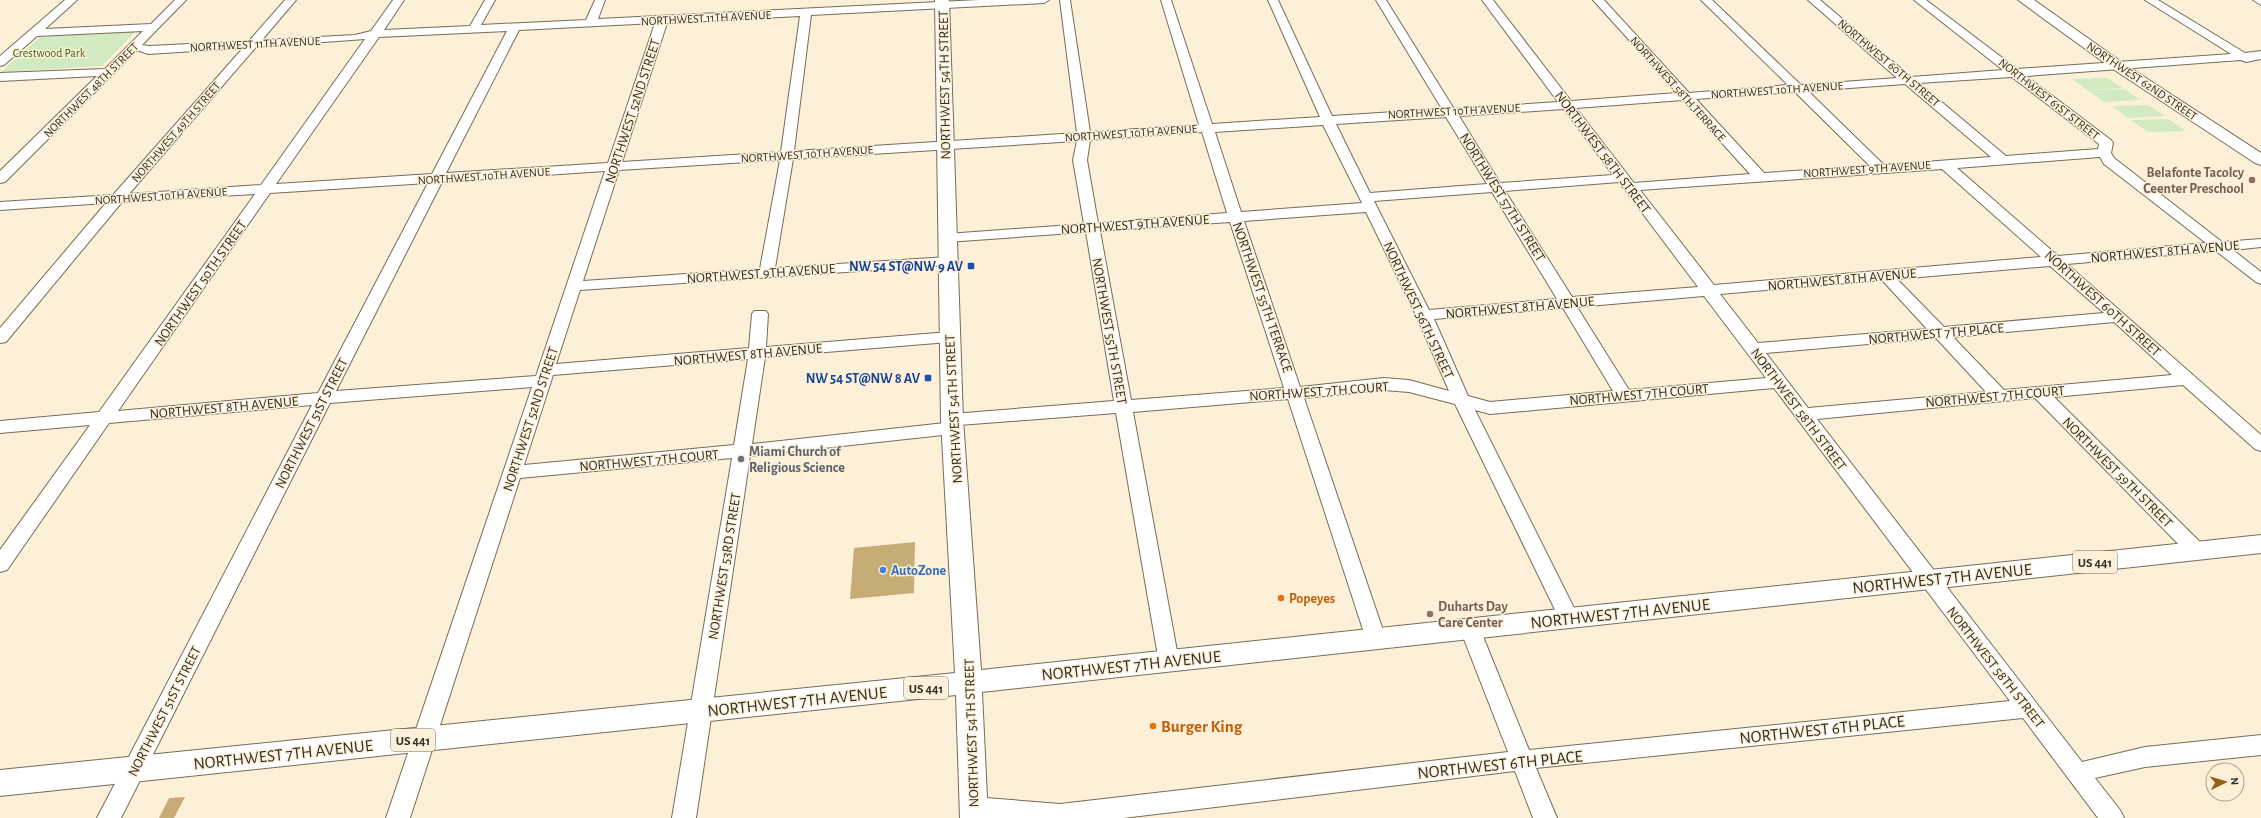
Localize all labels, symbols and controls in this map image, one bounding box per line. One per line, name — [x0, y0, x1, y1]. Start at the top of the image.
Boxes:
street label: NORTHWEST 11TH AVENUE — [640, 9, 772, 27]
street label: NORTHWEST 54TH STREET — [937, 10, 953, 160]
street label: NORTHWEST 60TH STREET — [1836, 17, 1942, 109]
street label: NORTHWEST 58TH TERRACE — [1628, 34, 1728, 144]
street label: NORTHWEST 11TH AVENUE — [189, 35, 321, 53]
street label: NORTHWEST 52ND STREET — [603, 37, 663, 185]
street label: NORTHWEST 48TH STREET — [41, 40, 141, 140]
street label: NORTHWEST 62ND STREET — [2085, 40, 2199, 122]
park label: Crestwood Park — [13, 47, 86, 59]
street label: NORTHWEST 61ST STREET — [1996, 56, 2102, 142]
street label: NORTHWEST 49TH STREET — [129, 79, 223, 184]
street label: NORTHWEST 10TH AVENUE — [1710, 79, 1844, 101]
street label: NORTHWEST 58TH STREET — [1552, 89, 1653, 216]
street label: NORTHWEST 10TH AVENUE — [1387, 102, 1521, 120]
street label: NORTHWEST 10TH AVENUE — [1064, 122, 1198, 144]
street label: NORTHWEST 57TH STREET — [1457, 131, 1547, 264]
street label: NORTHWEST 10TH AVENUE — [740, 143, 874, 165]
street label: NORTHWEST 9TH AVENUE — [1803, 159, 1931, 179]
street label: NORTHWEST 10TH AVENUE — [417, 165, 551, 187]
place label: Belafonte Tacolcy Ceenter Preschool — [2143, 166, 2245, 196]
marker: Belafonte Tacolcy Ceenter Preschool — [2247, 175, 2257, 185]
street label: NORTHWEST 10TH AVENUE — [94, 185, 228, 207]
street label: NORTHWEST 9TH AVENUE — [1060, 213, 1210, 237]
street label: NORTHWEST 50TH STREET — [152, 218, 250, 349]
street label: NORTHWEST 55TH TERRACE — [1230, 220, 1294, 375]
street label: NORTHWEST 8TH AVENUE — [2090, 238, 2240, 265]
street label: NORTHWEST 56TH STREET — [1380, 240, 1456, 381]
street label: NORTHWEST 60TH STREET — [2042, 248, 2163, 359]
street label: NORTHWEST 55TH STREET — [1089, 257, 1129, 406]
place label: NW 54 ST@NW 9 AV — [849, 260, 964, 274]
marker: NW 54 ST@NW 9 AV — [966, 261, 976, 271]
street label: NORTHWEST 9TH AVENUE — [686, 262, 836, 286]
street label: NORTHWEST 8TH AVENUE — [1767, 266, 1917, 293]
street label: NORTHWEST 8TH AVENUE — [1445, 294, 1595, 321]
street label: NORTHWEST 7TH PLACE — [1868, 321, 2005, 347]
street label: NORTHWEST 54TH STREET — [943, 334, 965, 484]
street label: NORTHWEST 8TH AVENUE — [673, 341, 823, 368]
street label: NORTHWEST 52ND STREET — [501, 345, 561, 493]
street label: NORTHWEST 58TH STREET — [1748, 346, 1849, 473]
street label: NORTHWEST 51ST STREET — [273, 356, 351, 491]
place label: NW 54 ST@NW 8 AV — [806, 372, 921, 386]
marker: NW 54 ST@NW 8 AV — [923, 373, 933, 383]
street label: NORTHWEST 7TH COURT — [1249, 380, 1390, 404]
street label: NORTHWEST 7TH COURT — [1569, 382, 1710, 408]
street label: NORTHWEST 7TH COURT — [1925, 384, 2066, 410]
street label: NORTHWEST 8TH AVENUE — [149, 394, 299, 421]
street label: NORTHWEST 59TH STREET — [2060, 415, 2175, 530]
place label: Miami Church of Religious Science — [749, 445, 845, 475]
street label: NORTHWEST 7TH COURT — [579, 448, 720, 474]
marker: Miami Church of Religious Science — [736, 454, 746, 464]
street label: NORTHWEST 53RD STREET — [706, 492, 744, 641]
road number: US 441 — [2073, 551, 2117, 573]
street label: NORTHWEST 7TH AVENUE — [1851, 561, 2033, 596]
place label: AutoZone — [891, 564, 947, 578]
marker: AutoZone — [878, 565, 888, 575]
place label: Popeyes — [1289, 592, 1335, 606]
marker: Popeyes — [1276, 593, 1286, 603]
street label: NORTHWEST 7TH AVENUE — [1529, 596, 1711, 631]
place label: Duharts Day Care Center — [1438, 600, 1508, 630]
street label: NORTHWEST 58TH STREET — [1944, 605, 2047, 731]
marker: Duharts Day Care Center — [1425, 609, 1435, 619]
street label: NORTHWEST 51ST STREET — [126, 644, 204, 779]
street label: NORTHWEST 7TH AVENUE — [1040, 648, 1222, 683]
street label: NORTHWEST 54TH STREET — [962, 658, 982, 808]
road number: US 441 — [904, 677, 948, 699]
street label: NORTHWEST 7TH AVENUE — [706, 684, 888, 719]
street label: NORTHWEST 6TH PLACE — [1739, 712, 1906, 747]
place label: Burger King — [1161, 718, 1243, 735]
marker: Burger King — [1148, 721, 1158, 731]
road number: US 441 — [391, 729, 435, 751]
street label: NORTHWEST 7TH AVENUE — [192, 737, 374, 772]
street label: NORTHWEST 6TH PLACE — [1417, 747, 1584, 782]
north arrow — [2205, 762, 2245, 802]
text: N — [2229, 777, 2240, 785]

